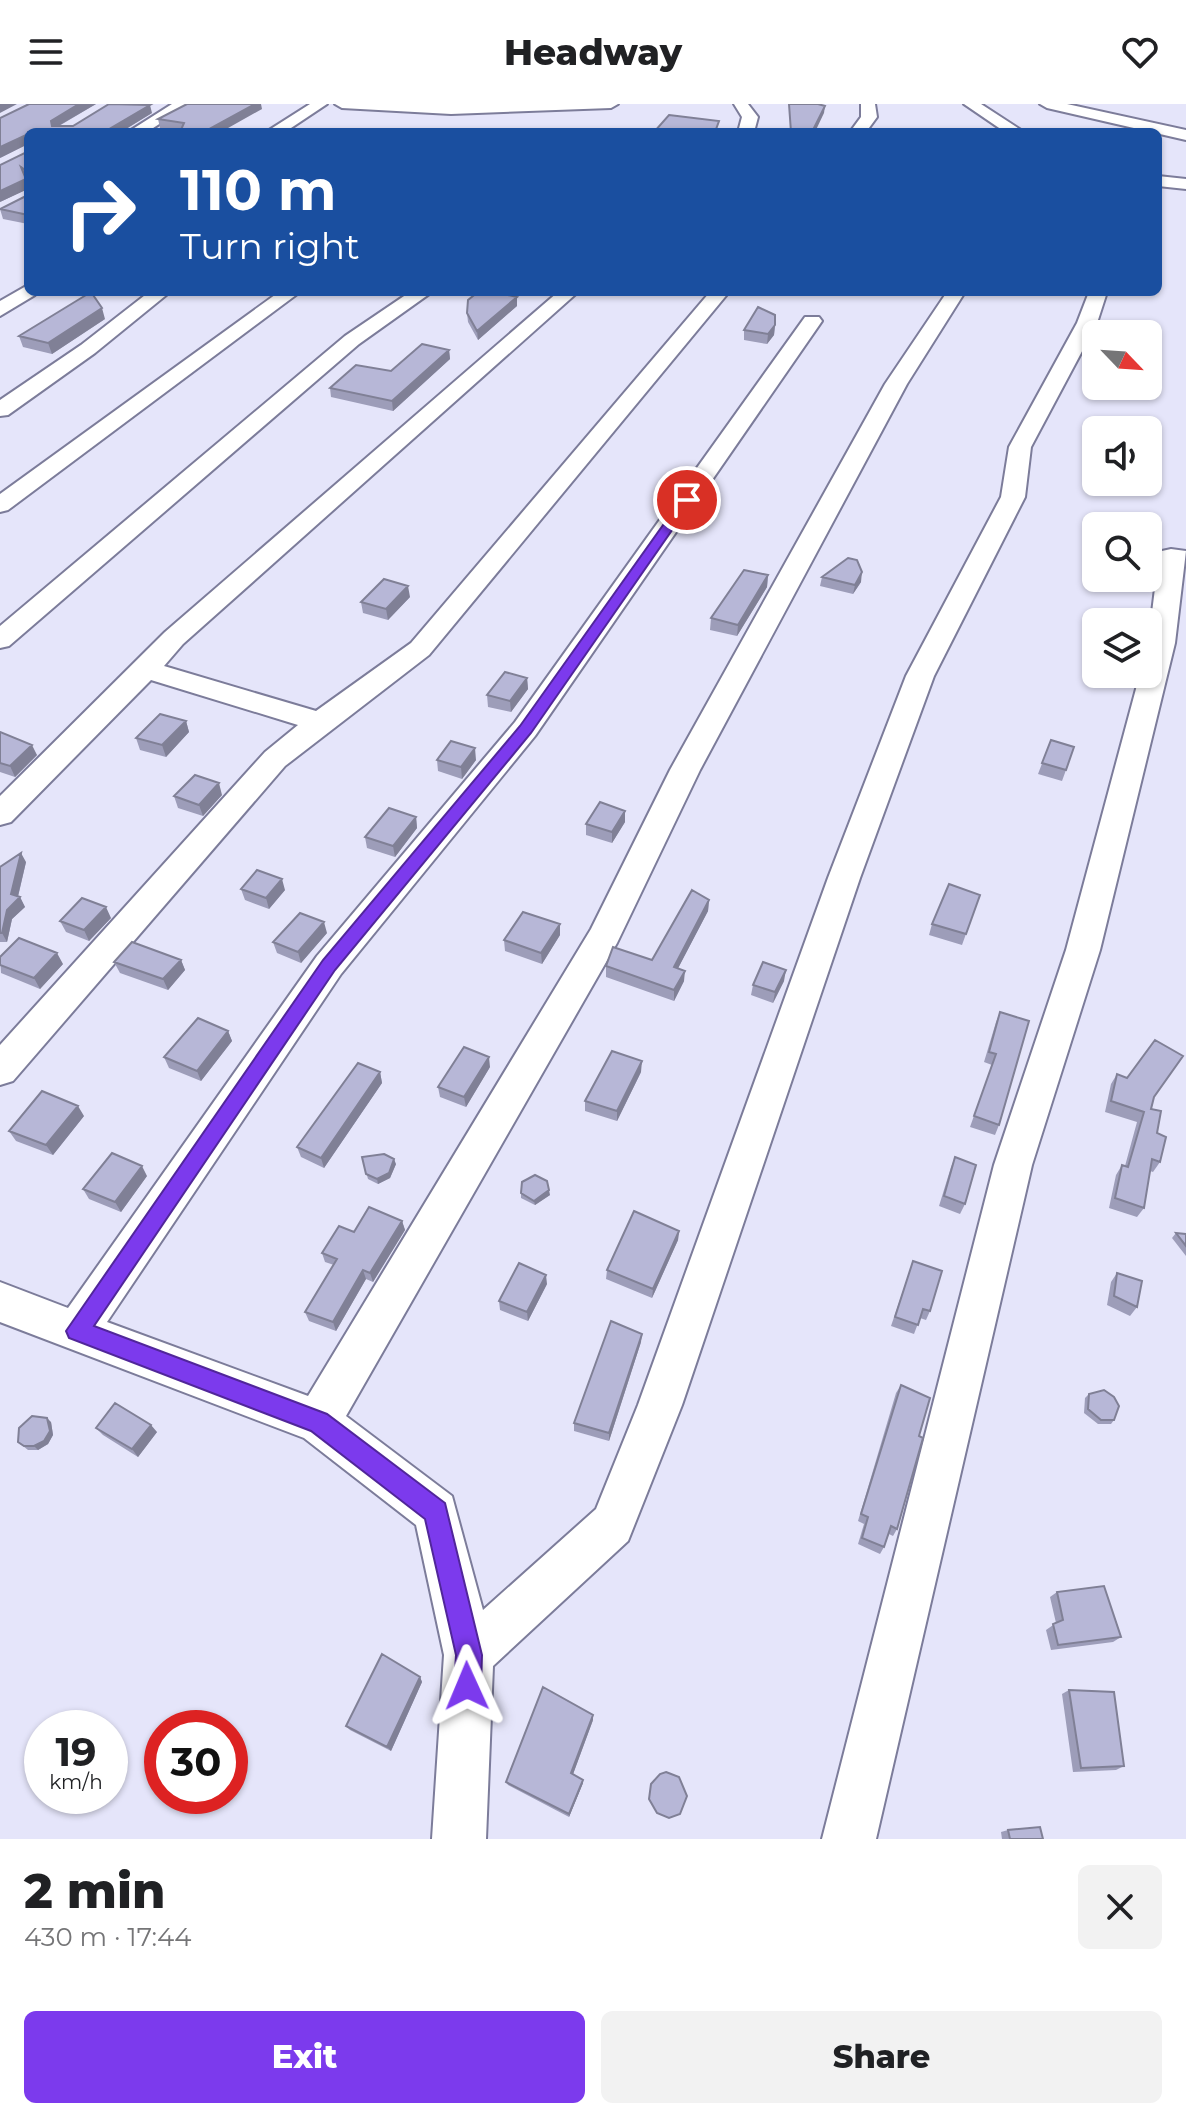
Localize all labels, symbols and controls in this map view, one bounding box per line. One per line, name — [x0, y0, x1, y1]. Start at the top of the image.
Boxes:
icon: menu — [24, 30, 68, 74]
text: Headway — [504, 30, 682, 74]
icon: heart — [1118, 30, 1162, 74]
text: 110 m — [180, 156, 337, 224]
icon: right — [48, 160, 152, 264]
text: Turn right — [180, 224, 360, 268]
north arrow — [1082, 320, 1162, 400]
map controls — [1082, 320, 1162, 688]
button: sound — [1082, 416, 1162, 496]
pin — [653, 466, 721, 534]
icon: arrive — [665, 478, 709, 522]
button: search — [1082, 512, 1162, 592]
button: layers — [1082, 608, 1162, 688]
position arrow — [425, 1644, 509, 1728]
speed limit sign: 30 — [144, 1710, 248, 1814]
text: 19 — [55, 1727, 97, 1776]
text: km/h — [49, 1770, 103, 1794]
text: 2 min — [24, 1862, 165, 1920]
button: close — [1078, 1865, 1162, 1949]
text: 430 m · 17:44 — [24, 1921, 191, 1953]
button: Exit — [24, 2011, 585, 2103]
button: Share — [601, 2011, 1162, 2103]

